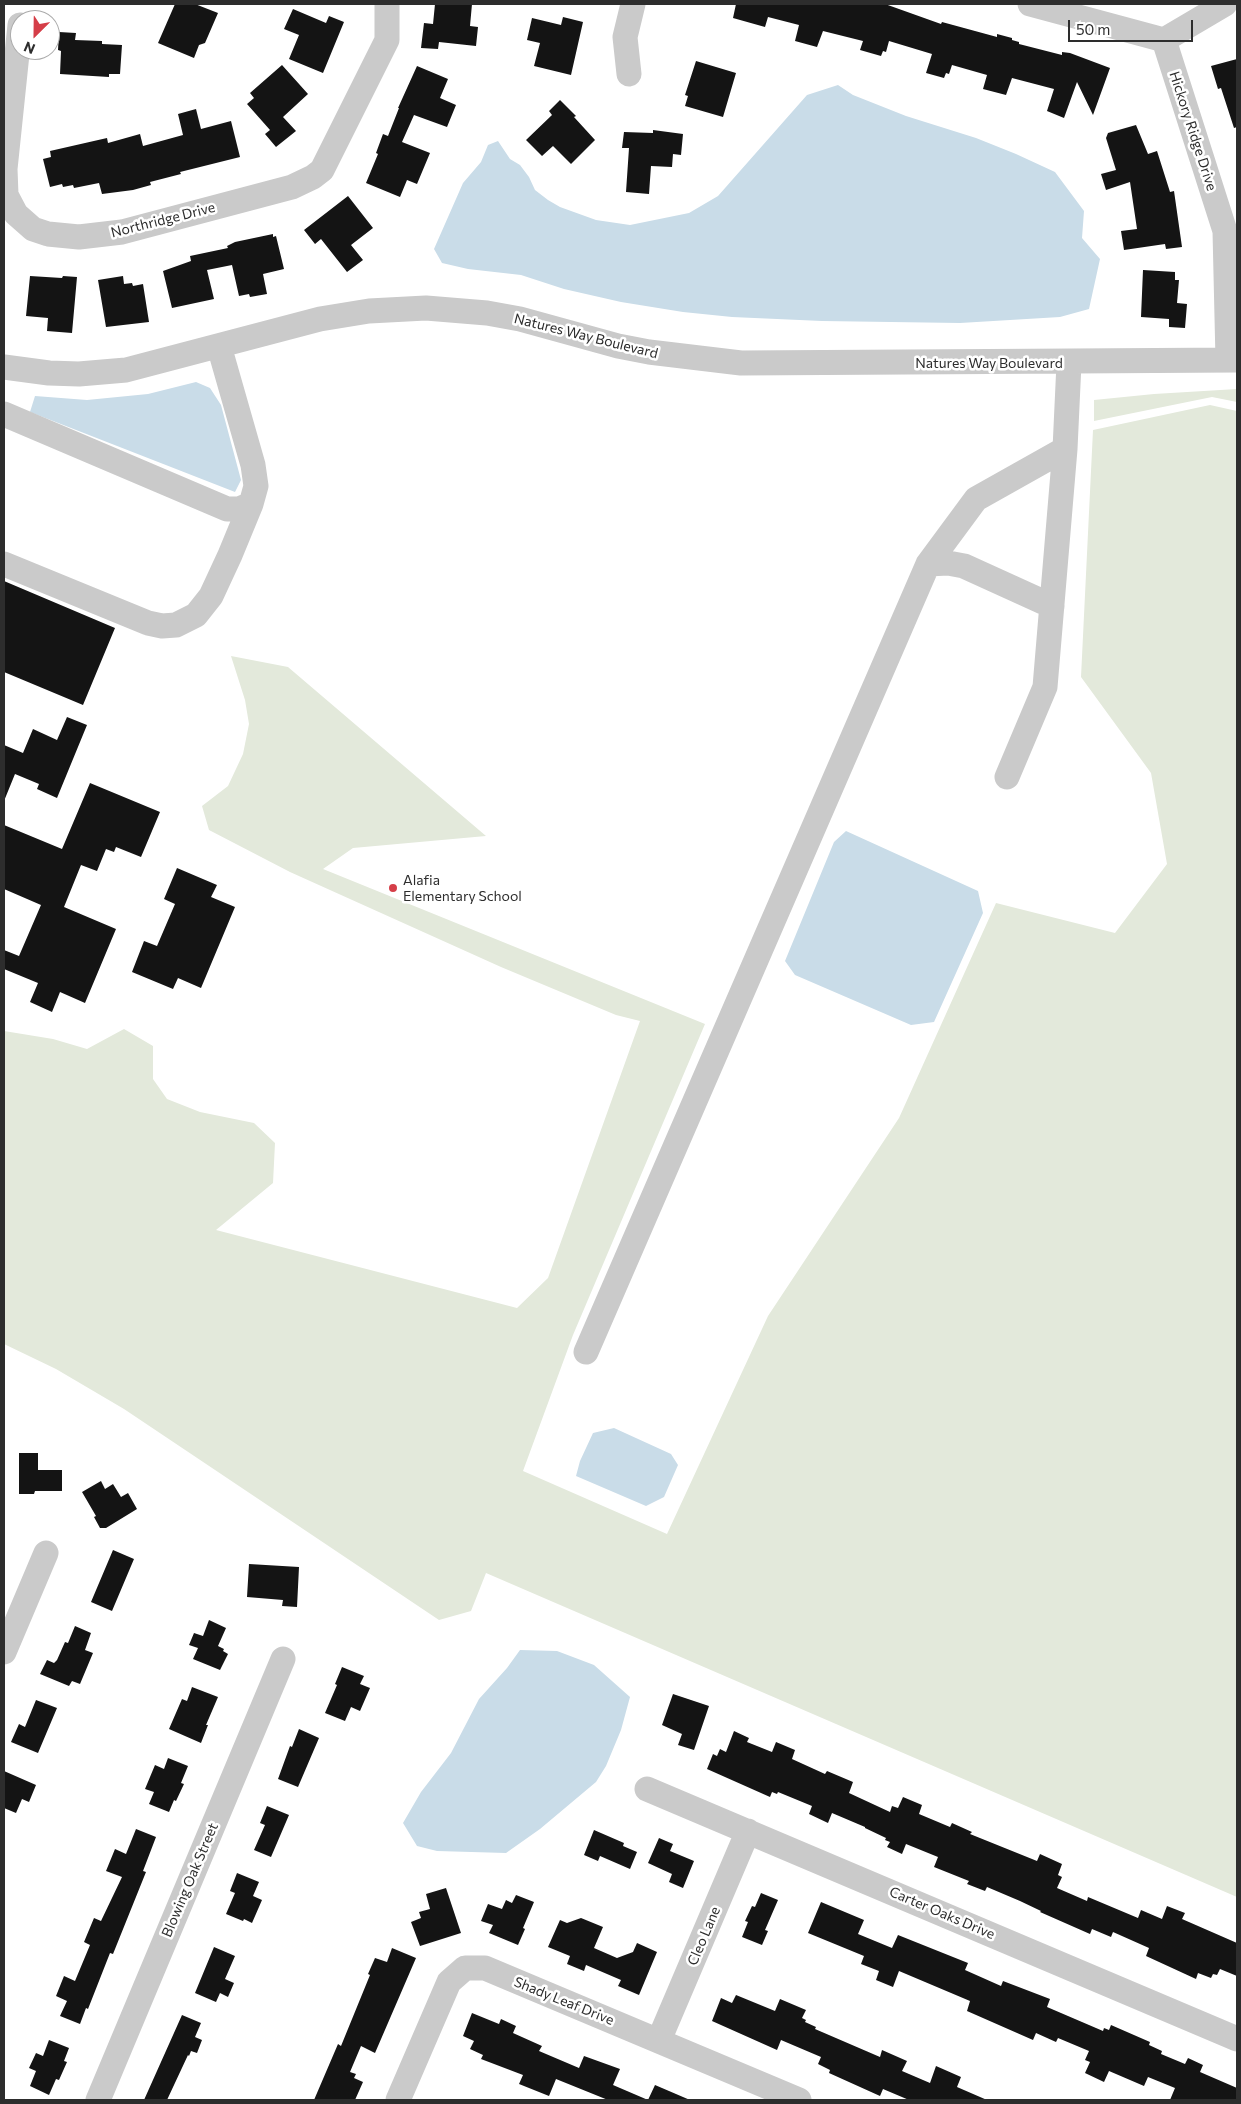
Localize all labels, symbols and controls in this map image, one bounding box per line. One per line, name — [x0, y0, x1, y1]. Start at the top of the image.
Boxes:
north arrow — [10, 10, 60, 60]
scale bar — [1071, 10, 1196, 42]
text: 50 m — [1076, 20, 1110, 38]
text: N — [21, 38, 37, 58]
street label: Hickory Ridge Drive — [1166, 69, 1220, 193]
street label: Northridge Drive — [109, 199, 217, 241]
street label: Natures Way Boulevard — [512, 310, 660, 362]
street label: Natures Way Boulevard — [915, 355, 1063, 371]
place label: Alafia Elementary School — [403, 872, 522, 904]
marker: Alafia Elementary School — [387, 882, 399, 894]
street label: Blowing Oak Street — [158, 1820, 222, 1940]
street label: Carter Oaks Drive — [887, 1883, 997, 1943]
street label: Cleo Lane — [684, 1904, 724, 1968]
street label: Shady Leaf Drive — [512, 1973, 616, 2029]

